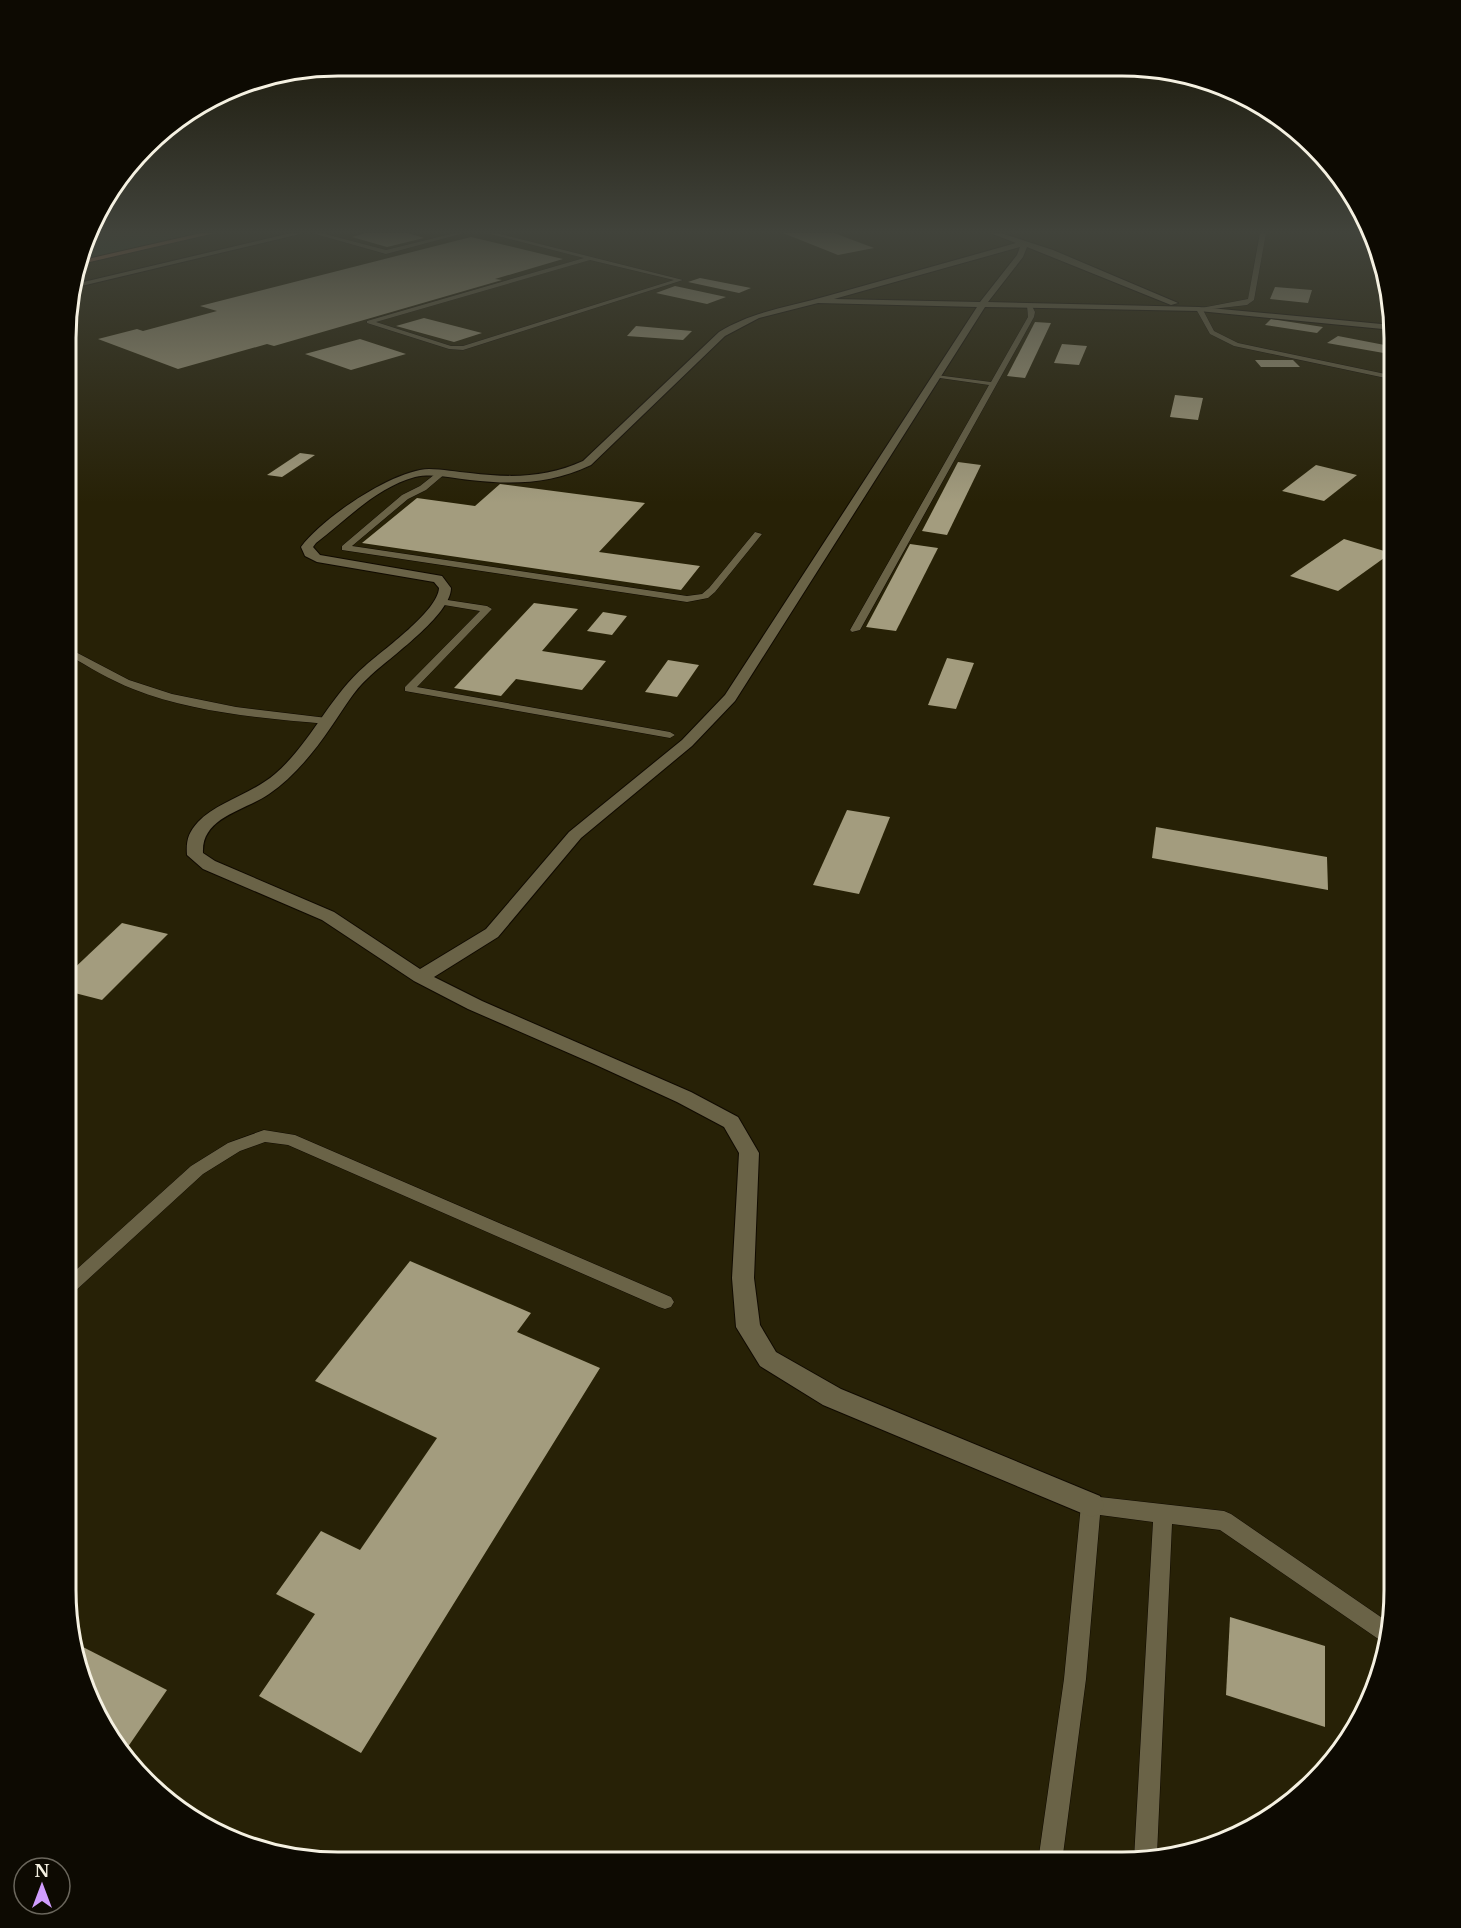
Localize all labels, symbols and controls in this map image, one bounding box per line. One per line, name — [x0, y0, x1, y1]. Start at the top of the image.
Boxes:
north arrow — [12, 1856, 72, 1916]
text: N — [34, 1861, 50, 1881]

